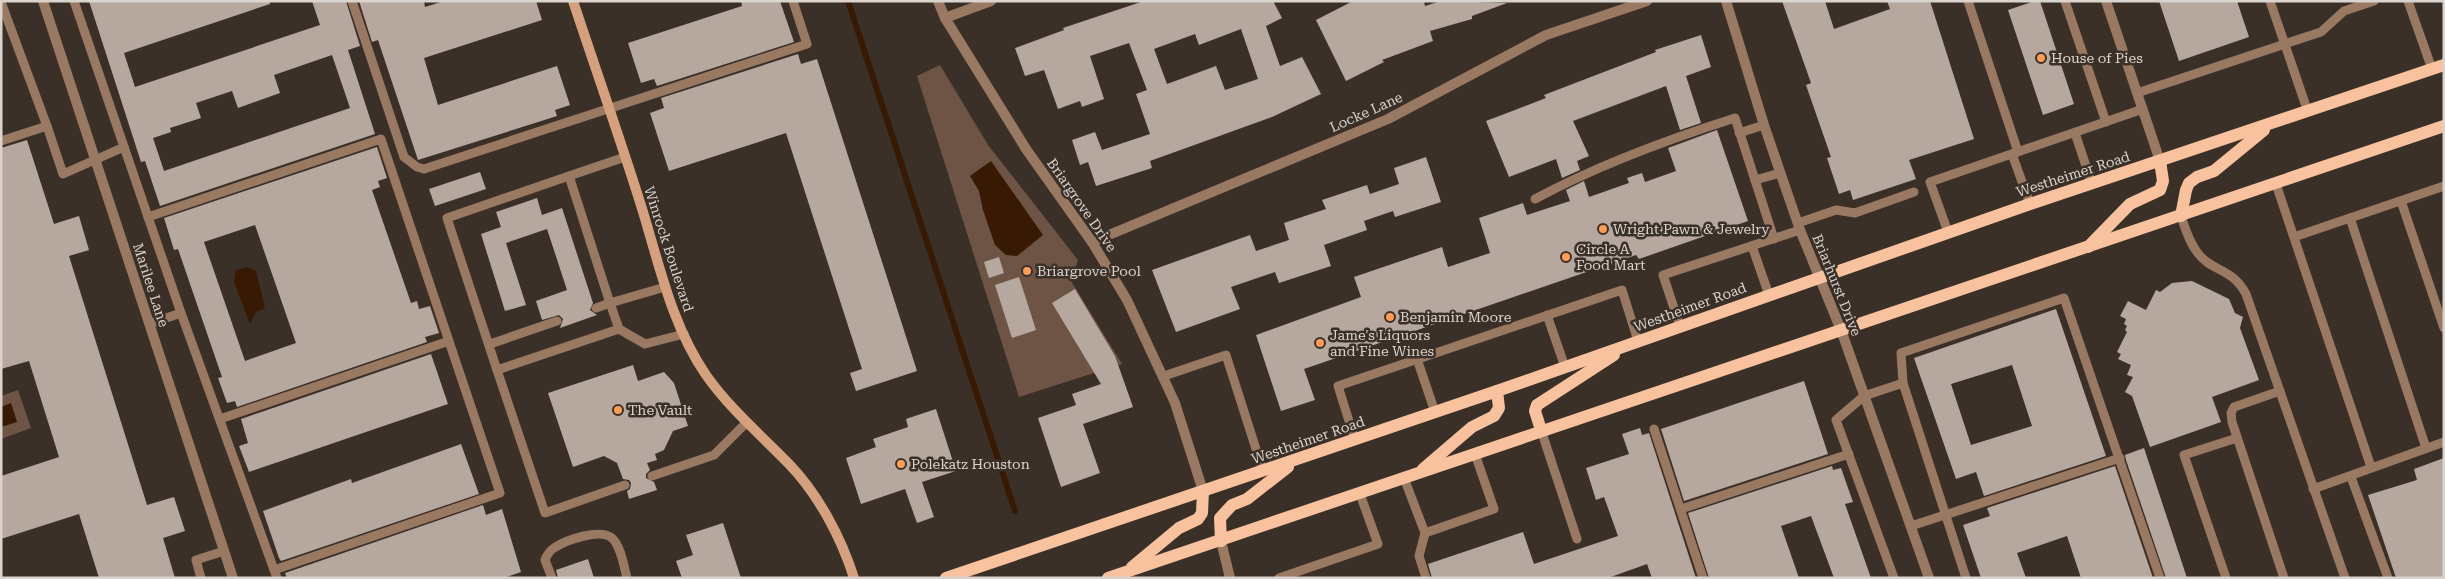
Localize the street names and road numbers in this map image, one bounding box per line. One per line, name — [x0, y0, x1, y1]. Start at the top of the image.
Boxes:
street label: Locke Lane — [1327, 89, 1405, 135]
street label: Westheimer Road — [2014, 148, 2132, 200]
street label: Briargrove Drive — [1044, 155, 1120, 255]
street label: Winrock Boulevard — [641, 184, 697, 314]
street label: Briarhurst Drive — [1809, 232, 1865, 338]
street label: Marilee Lane — [130, 241, 172, 329]
street label: Westheimer Road — [1632, 279, 1748, 335]
street label: Westheimer Road — [1249, 413, 1367, 467]

